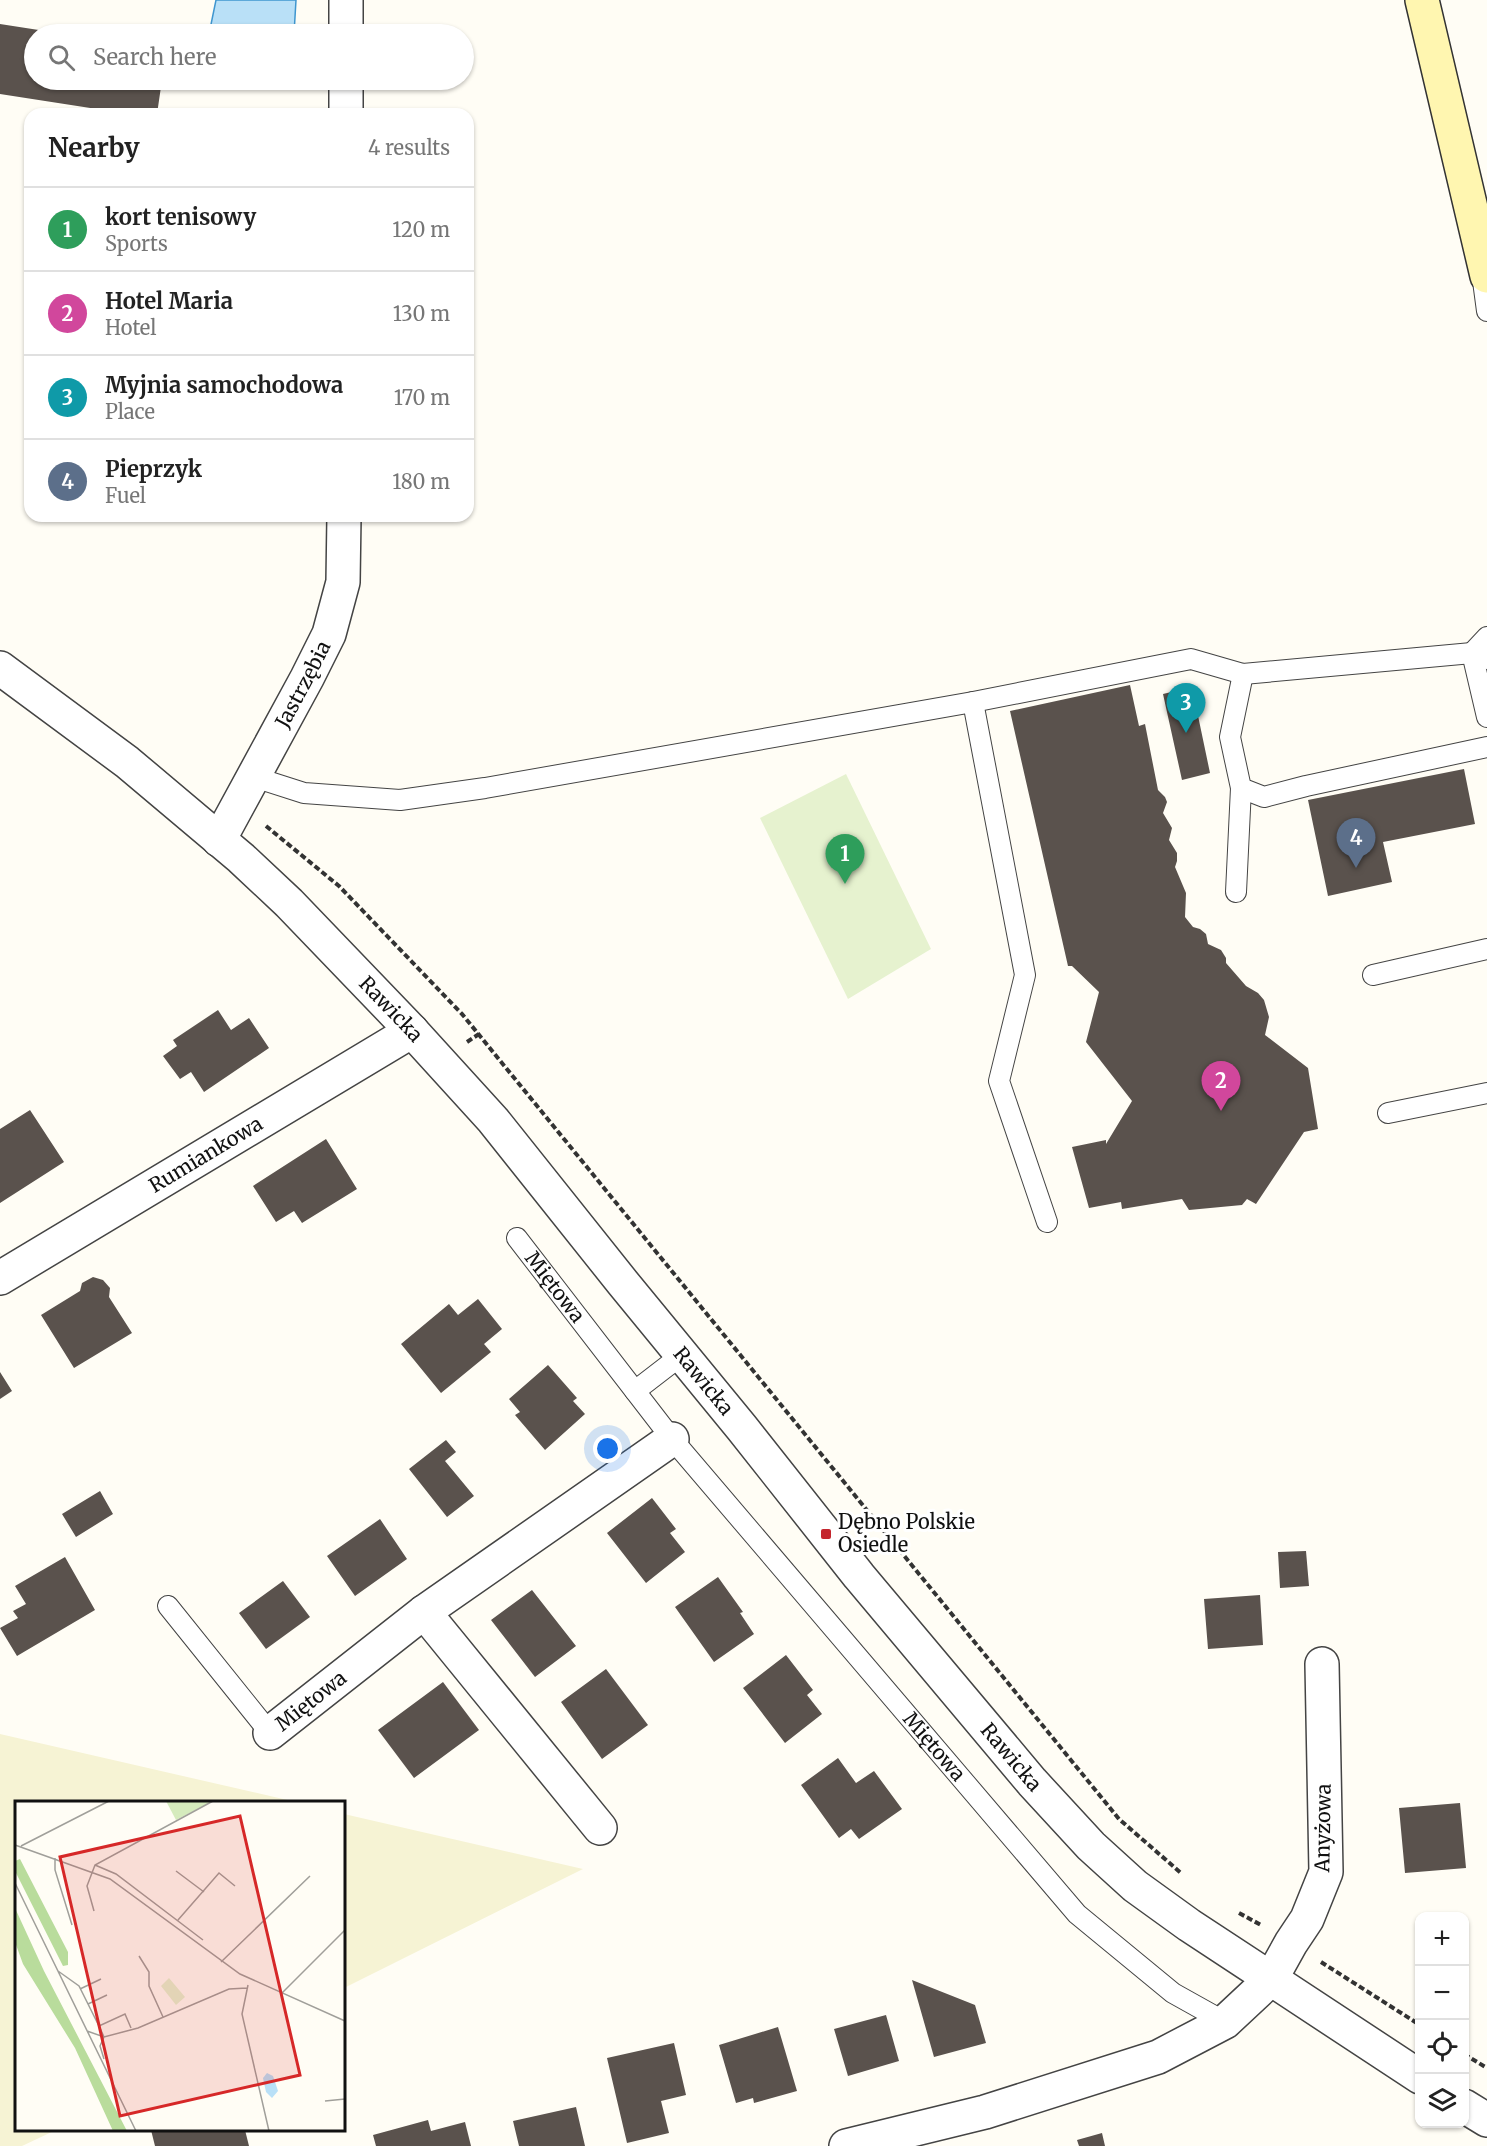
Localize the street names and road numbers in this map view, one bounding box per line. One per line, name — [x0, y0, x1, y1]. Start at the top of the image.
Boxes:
street label: Jastrzębia — [269, 636, 336, 733]
street label: Rawicka — [354, 971, 429, 1047]
street label: Rumiankowa — [144, 1110, 267, 1198]
street label: Miętowa — [520, 1246, 591, 1328]
street label: Rawicka — [668, 1341, 739, 1420]
street label: Miętowa — [270, 1665, 351, 1736]
street label: Miętowa — [898, 1706, 971, 1786]
street label: Rawicka — [976, 1718, 1047, 1796]
street label: Anyżowa — [1309, 1783, 1336, 1873]

